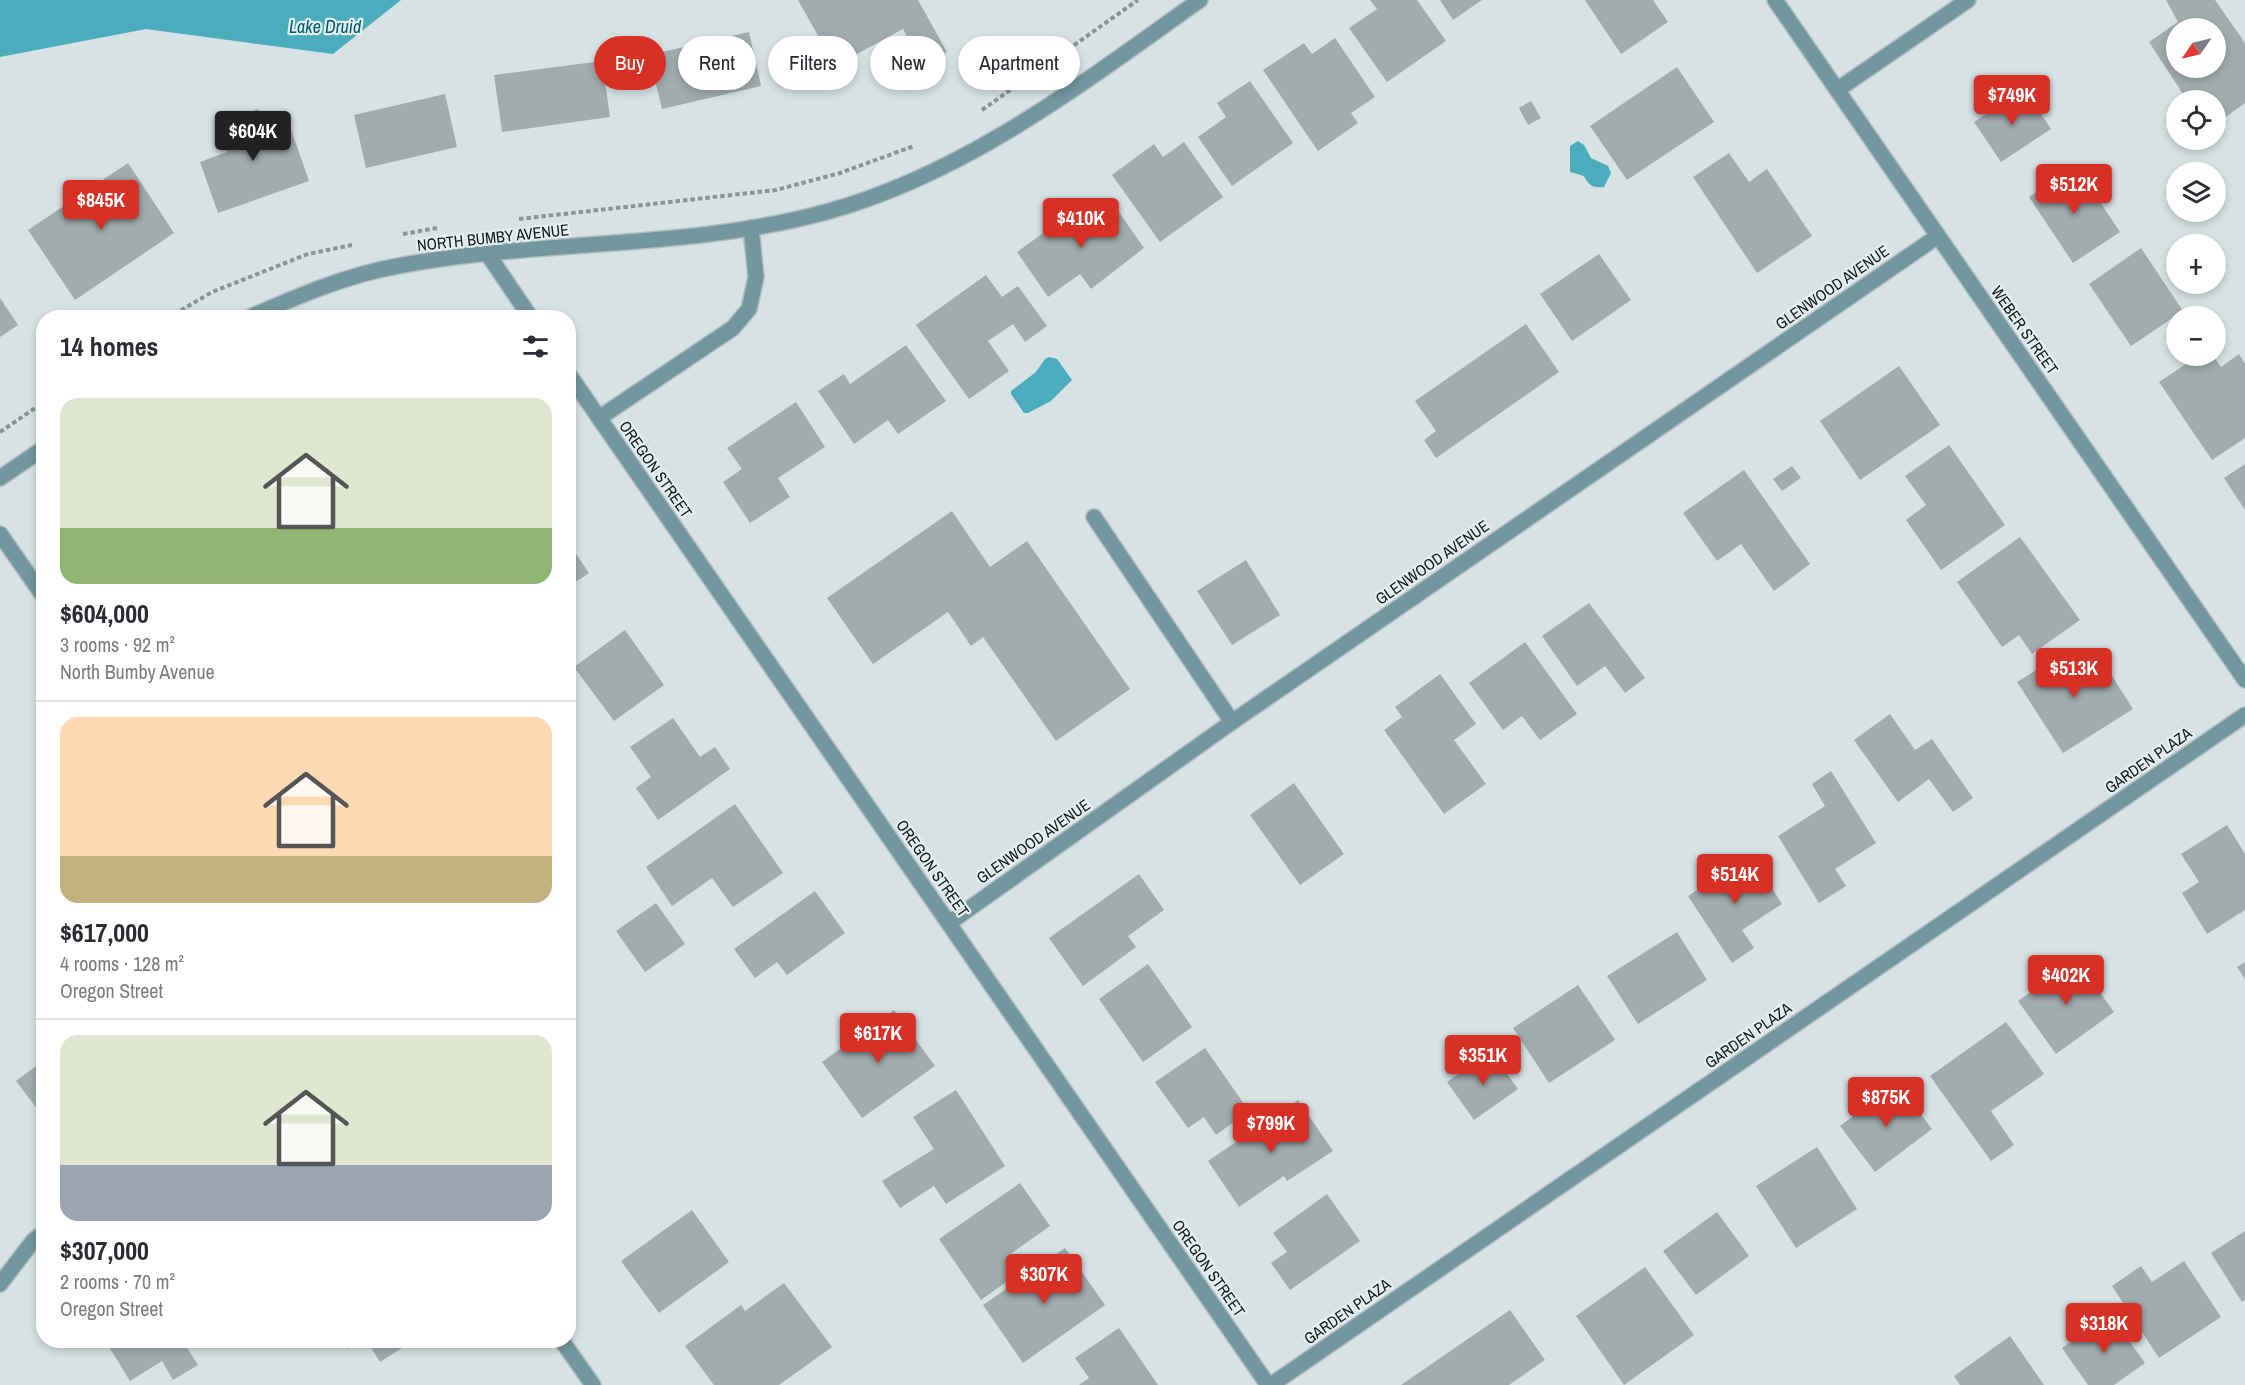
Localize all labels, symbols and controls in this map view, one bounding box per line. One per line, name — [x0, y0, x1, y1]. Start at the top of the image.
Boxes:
water label: Lake Druid — [289, 14, 362, 39]
north arrow — [2166, 18, 2226, 78]
map controls — [2166, 18, 2226, 366]
chip: Buy — [594, 36, 666, 90]
chip: Rent — [678, 36, 756, 90]
chip: Filters — [768, 36, 858, 90]
chip: New — [870, 36, 946, 90]
chip: Apartment — [958, 36, 1080, 90]
pin: $749K — [1970, 75, 2054, 126]
text: $749K — [1988, 81, 2036, 108]
button: locate — [2166, 90, 2226, 150]
pin: $604K — [211, 111, 295, 162]
text: $604K — [229, 117, 277, 144]
button: layers — [2166, 162, 2226, 222]
pin: $512K — [2032, 164, 2116, 215]
text: $512K — [2050, 170, 2098, 197]
pin: $845K — [59, 180, 143, 231]
text: $845K — [77, 186, 125, 213]
pin: $410K — [1039, 198, 1123, 249]
text: $410K — [1057, 204, 1105, 231]
street label: NORTH BUMBY AVENUE — [416, 218, 570, 256]
button: + — [2166, 234, 2226, 294]
street label: GLENWOOD AVENUE — [1771, 240, 1893, 334]
street label: WEBER STREET — [1986, 281, 2064, 379]
button: − — [2166, 306, 2226, 366]
text: 14 homes — [60, 329, 158, 364]
icon: filters — [519, 330, 552, 363]
street label: OREGON STREET — [614, 416, 698, 522]
icon: home — [252, 437, 360, 545]
street label: GLENWOOD AVENUE — [1371, 515, 1493, 609]
text: $604,000 — [60, 596, 149, 631]
text: 3 rooms · 92 m² — [60, 631, 175, 658]
pin: $513K — [2032, 648, 2116, 699]
text: $513K — [2050, 654, 2098, 681]
text: North Bumby Avenue — [60, 658, 215, 685]
street label: GARDEN PLAZA — [2100, 722, 2196, 798]
icon: home — [252, 756, 360, 864]
street label: GLENWOOD AVENUE — [972, 794, 1094, 888]
street label: OREGON STREET — [891, 815, 975, 921]
pin: $514K — [1693, 854, 1777, 905]
text: $514K — [1711, 860, 1759, 887]
text: $617,000 — [60, 915, 149, 950]
text: 4 rooms · 128 m² — [60, 950, 184, 977]
pin: $402K — [2024, 955, 2108, 1006]
text: $402K — [2042, 961, 2090, 988]
text: Oregon Street — [60, 977, 163, 1004]
street label: GARDEN PLAZA — [1700, 997, 1796, 1073]
pin: $617K — [836, 1013, 920, 1064]
text: $617K — [854, 1019, 902, 1046]
pin: $351K — [1441, 1035, 1525, 1086]
text: $351K — [1459, 1041, 1507, 1068]
icon: home — [252, 1074, 360, 1182]
pin: $875K — [1844, 1077, 1928, 1128]
text: $875K — [1862, 1083, 1910, 1110]
pin: $799K — [1229, 1103, 1313, 1154]
text: $799K — [1247, 1109, 1295, 1136]
street label: OREGON STREET — [1167, 1215, 1251, 1321]
text: $307,000 — [60, 1233, 149, 1268]
pin: $307K — [1002, 1254, 1086, 1305]
text: $307K — [1020, 1260, 1068, 1287]
text: 2 rooms · 70 m² — [60, 1268, 175, 1295]
street label: GARDEN PLAZA — [1299, 1273, 1395, 1349]
text: Oregon Street — [60, 1295, 163, 1322]
pin: $318K — [2062, 1303, 2146, 1354]
text: $318K — [2080, 1309, 2128, 1336]

